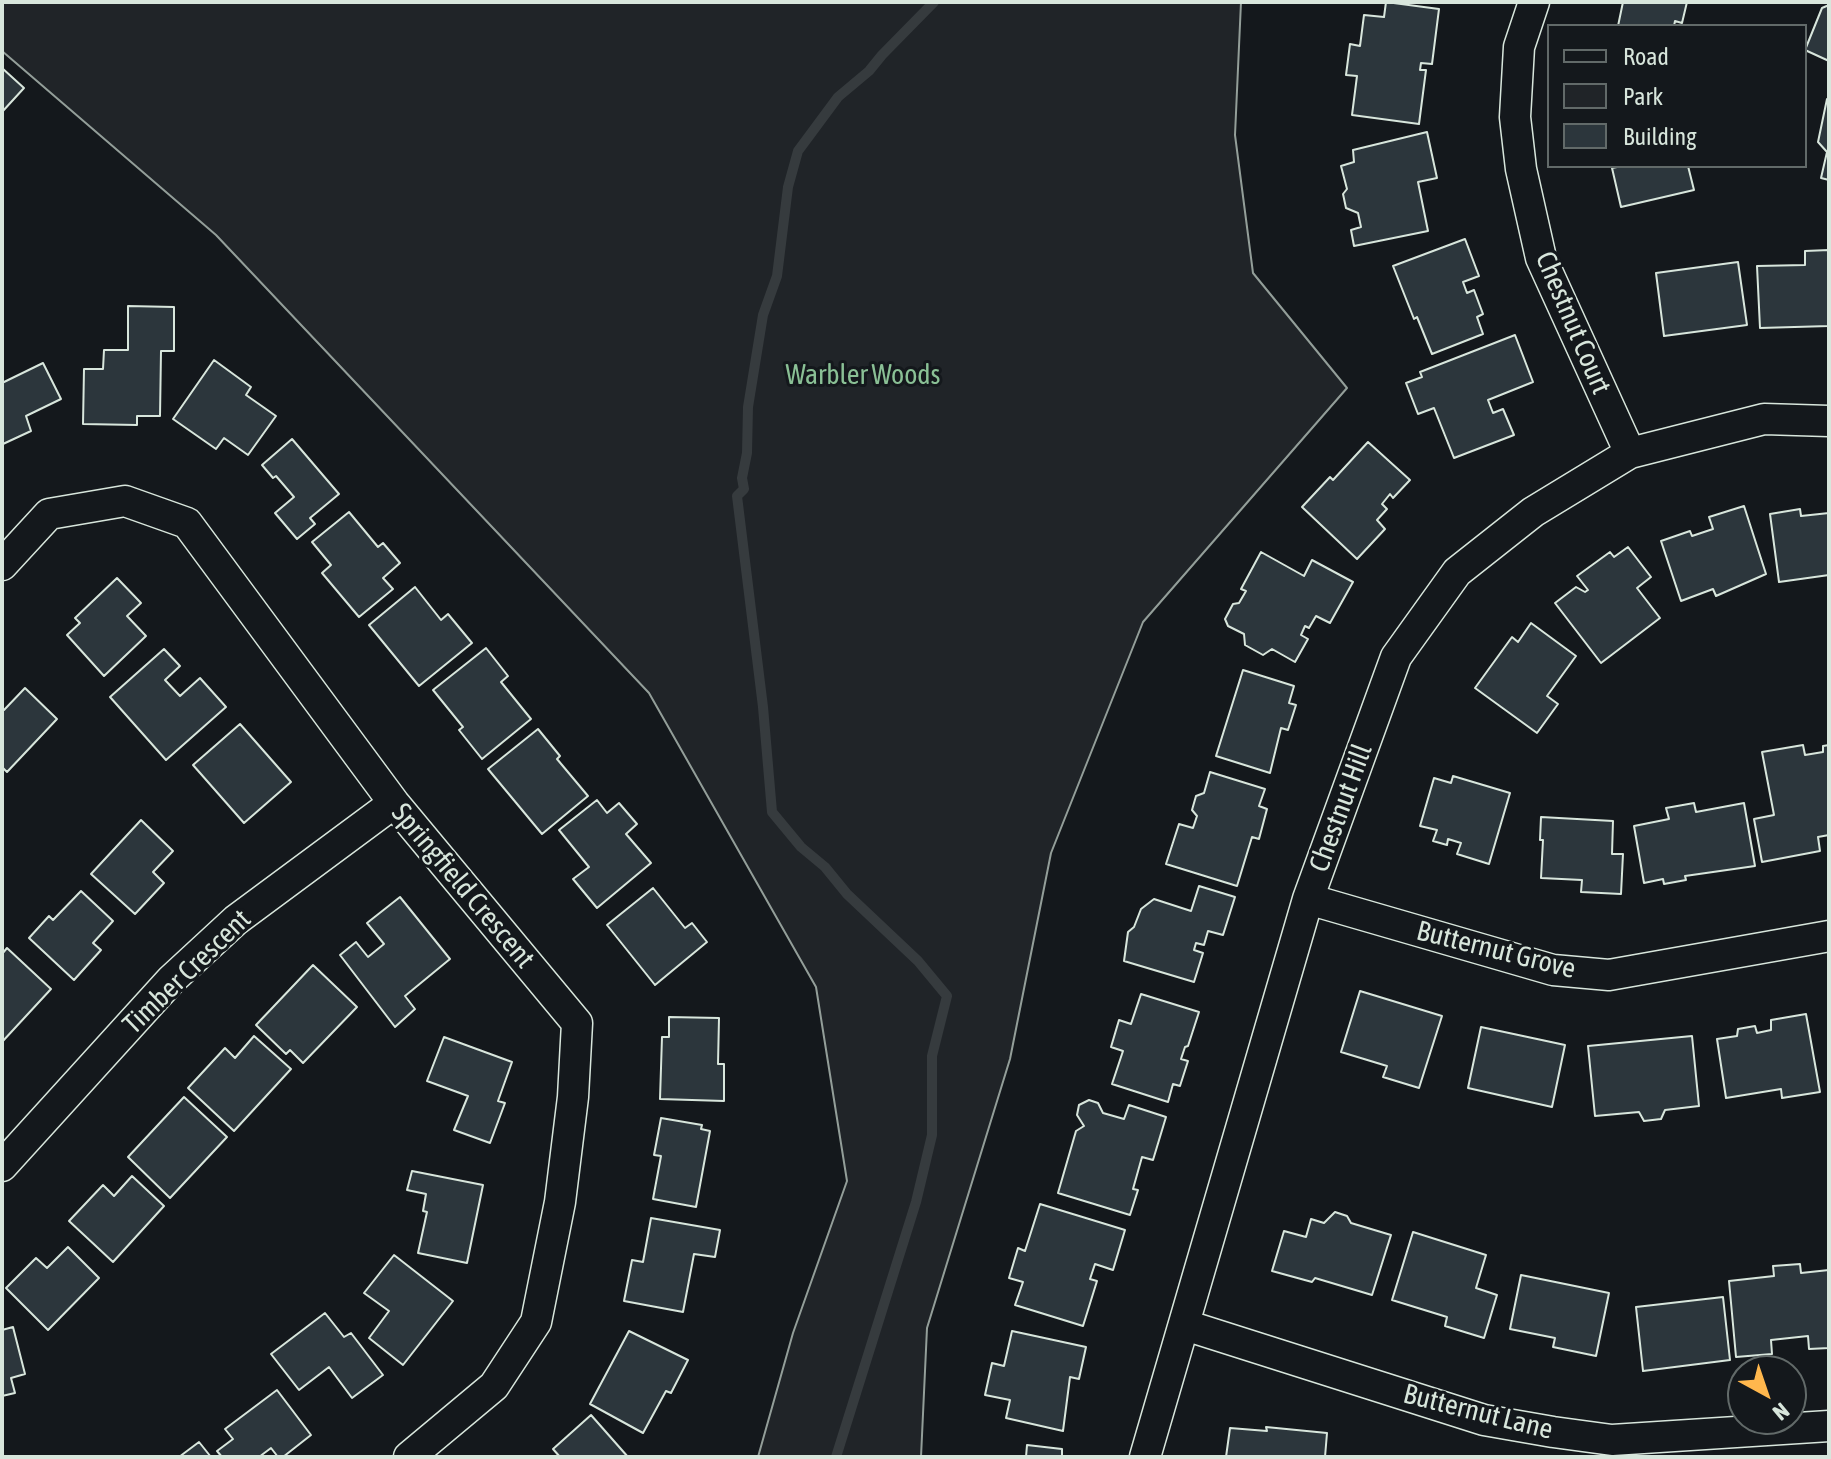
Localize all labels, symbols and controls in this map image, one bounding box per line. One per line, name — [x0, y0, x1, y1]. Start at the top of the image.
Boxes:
legend — [1547, 24, 1807, 168]
text: Road — [1623, 43, 1669, 70]
text: Park — [1623, 83, 1663, 110]
text: Building — [1623, 123, 1696, 150]
street label: Chestnut Court — [1528, 247, 1618, 399]
park label: Warbler Woods — [786, 358, 940, 392]
street label: Chestnut Hill — [1302, 740, 1380, 876]
street label: Springfield Crescent — [384, 797, 542, 975]
street label: Timber Crescent — [116, 903, 258, 1041]
street label: Butternut Grove — [1413, 914, 1579, 986]
north arrow — [1727, 1355, 1807, 1435]
street label: Butternut Lane — [1400, 1377, 1556, 1447]
text: N — [1768, 1398, 1794, 1426]

